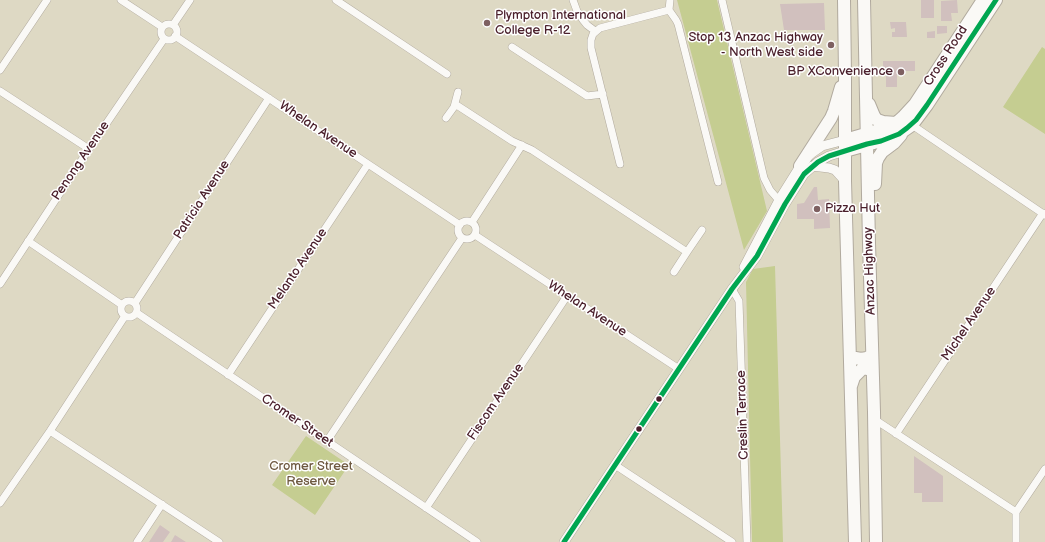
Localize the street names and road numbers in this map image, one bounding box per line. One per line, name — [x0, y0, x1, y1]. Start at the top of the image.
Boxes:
street label: Cross Road — [921, 23, 971, 89]
street label: Whelan Avenue — [276, 98, 360, 162]
street label: Penong Avenue — [49, 118, 113, 204]
street label: Patricia Avenue — [171, 158, 233, 242]
street label: Melanto Avenue — [265, 225, 331, 313]
street label: Anzac Highway — [861, 227, 879, 315]
street label: Whelan Avenue — [545, 278, 629, 340]
street label: Michel Avenue — [938, 284, 1000, 364]
street label: Fiscom Avenue — [465, 361, 527, 443]
street label: Creslin Terrace — [734, 370, 752, 460]
street label: Cromer Street — [258, 391, 336, 451]

